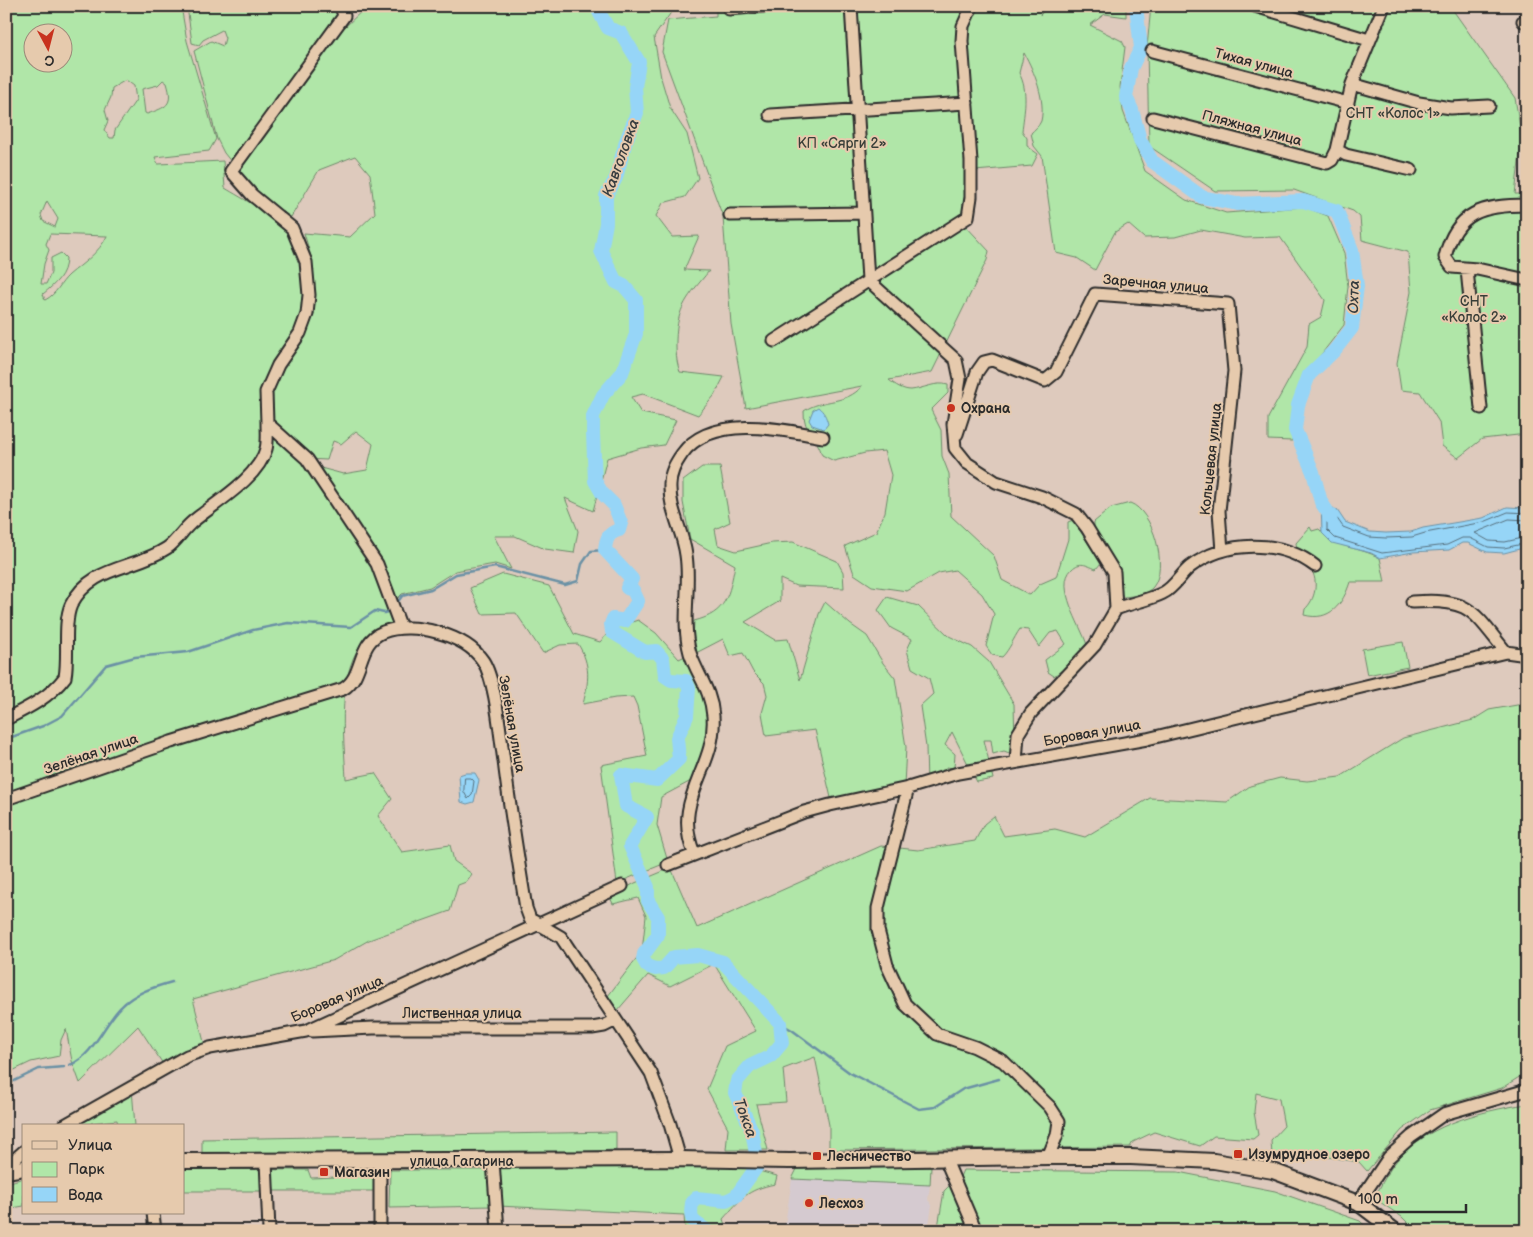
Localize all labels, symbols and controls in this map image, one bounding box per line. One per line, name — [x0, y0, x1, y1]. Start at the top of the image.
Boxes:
north arrow — [22, 22, 72, 72]
street label: Тихая улица — [1213, 44, 1296, 82]
text: С — [43, 51, 55, 69]
park label: СНТ «Колос 1» — [1346, 105, 1440, 122]
street label: Пляжная улица — [1200, 107, 1304, 150]
water label: Кавголовка — [598, 116, 644, 199]
park label: КП «Сярги 2» — [798, 135, 887, 152]
street label: Заречная улица — [1103, 271, 1210, 297]
water label: Охта — [1344, 280, 1364, 314]
park label: СНТ «Колос 2» — [1441, 293, 1507, 326]
place label: Охрана — [961, 400, 1011, 417]
street label: Кольцевая улица — [1197, 401, 1225, 516]
marker: Охрана — [945, 402, 957, 414]
street label: Зелёная улица — [495, 674, 529, 775]
street label: Боровая улица — [1042, 716, 1142, 750]
street label: Зелёная улица — [42, 730, 141, 778]
street label: Боровая улица — [289, 972, 386, 1026]
street label: Лиственная улица — [401, 1005, 523, 1022]
water label: Токса — [729, 1096, 761, 1141]
legend — [22, 1124, 185, 1214]
text: Улица — [68, 1136, 113, 1155]
place label: Изумрудное озеро — [1248, 1146, 1370, 1163]
place label: Лесничество — [826, 1148, 912, 1165]
marker: Изумрудное озеро — [1232, 1148, 1244, 1160]
marker: Лесничество — [811, 1150, 823, 1162]
street label: улица Гагарина — [410, 1153, 515, 1170]
text: Парк — [68, 1160, 105, 1179]
place label: Магазин — [334, 1164, 390, 1181]
marker: Магазин — [318, 1166, 330, 1178]
scale bar — [1350, 1182, 1467, 1214]
text: Вода — [68, 1186, 103, 1205]
text: 100 m — [1358, 1190, 1398, 1209]
place label: Лесхоз — [818, 1195, 864, 1212]
marker: Лесхоз — [803, 1197, 815, 1209]

